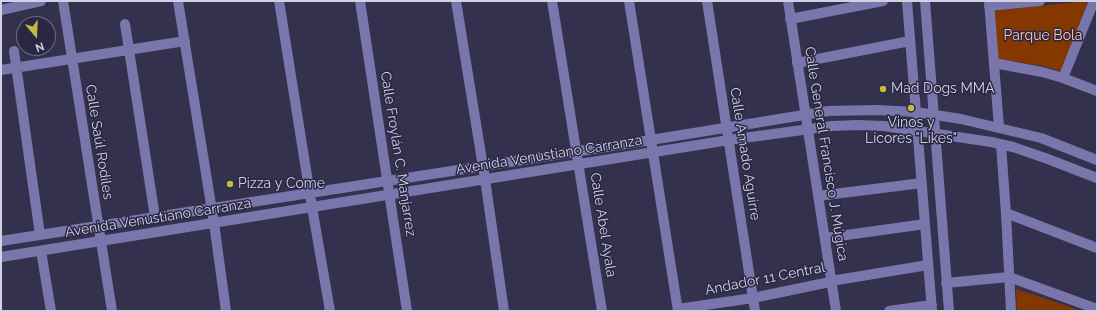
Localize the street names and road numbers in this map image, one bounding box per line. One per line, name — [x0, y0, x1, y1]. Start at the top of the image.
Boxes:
street label: Calle General Francisco J. Múgica — [801, 46, 851, 262]
street label: Calle Froylán C. Manjarrez — [377, 70, 419, 238]
street label: Calle Saúl Rodiles — [82, 83, 116, 201]
street label: Calle Amado Aguirre — [726, 86, 764, 222]
street label: Avenida Venustiano Carranza — [455, 132, 643, 178]
street label: Calle Abel Ayala — [586, 171, 620, 279]
street label: Avenida Venustiano Carranza — [64, 195, 252, 241]
street label: Andador 11 Central — [704, 259, 826, 299]

